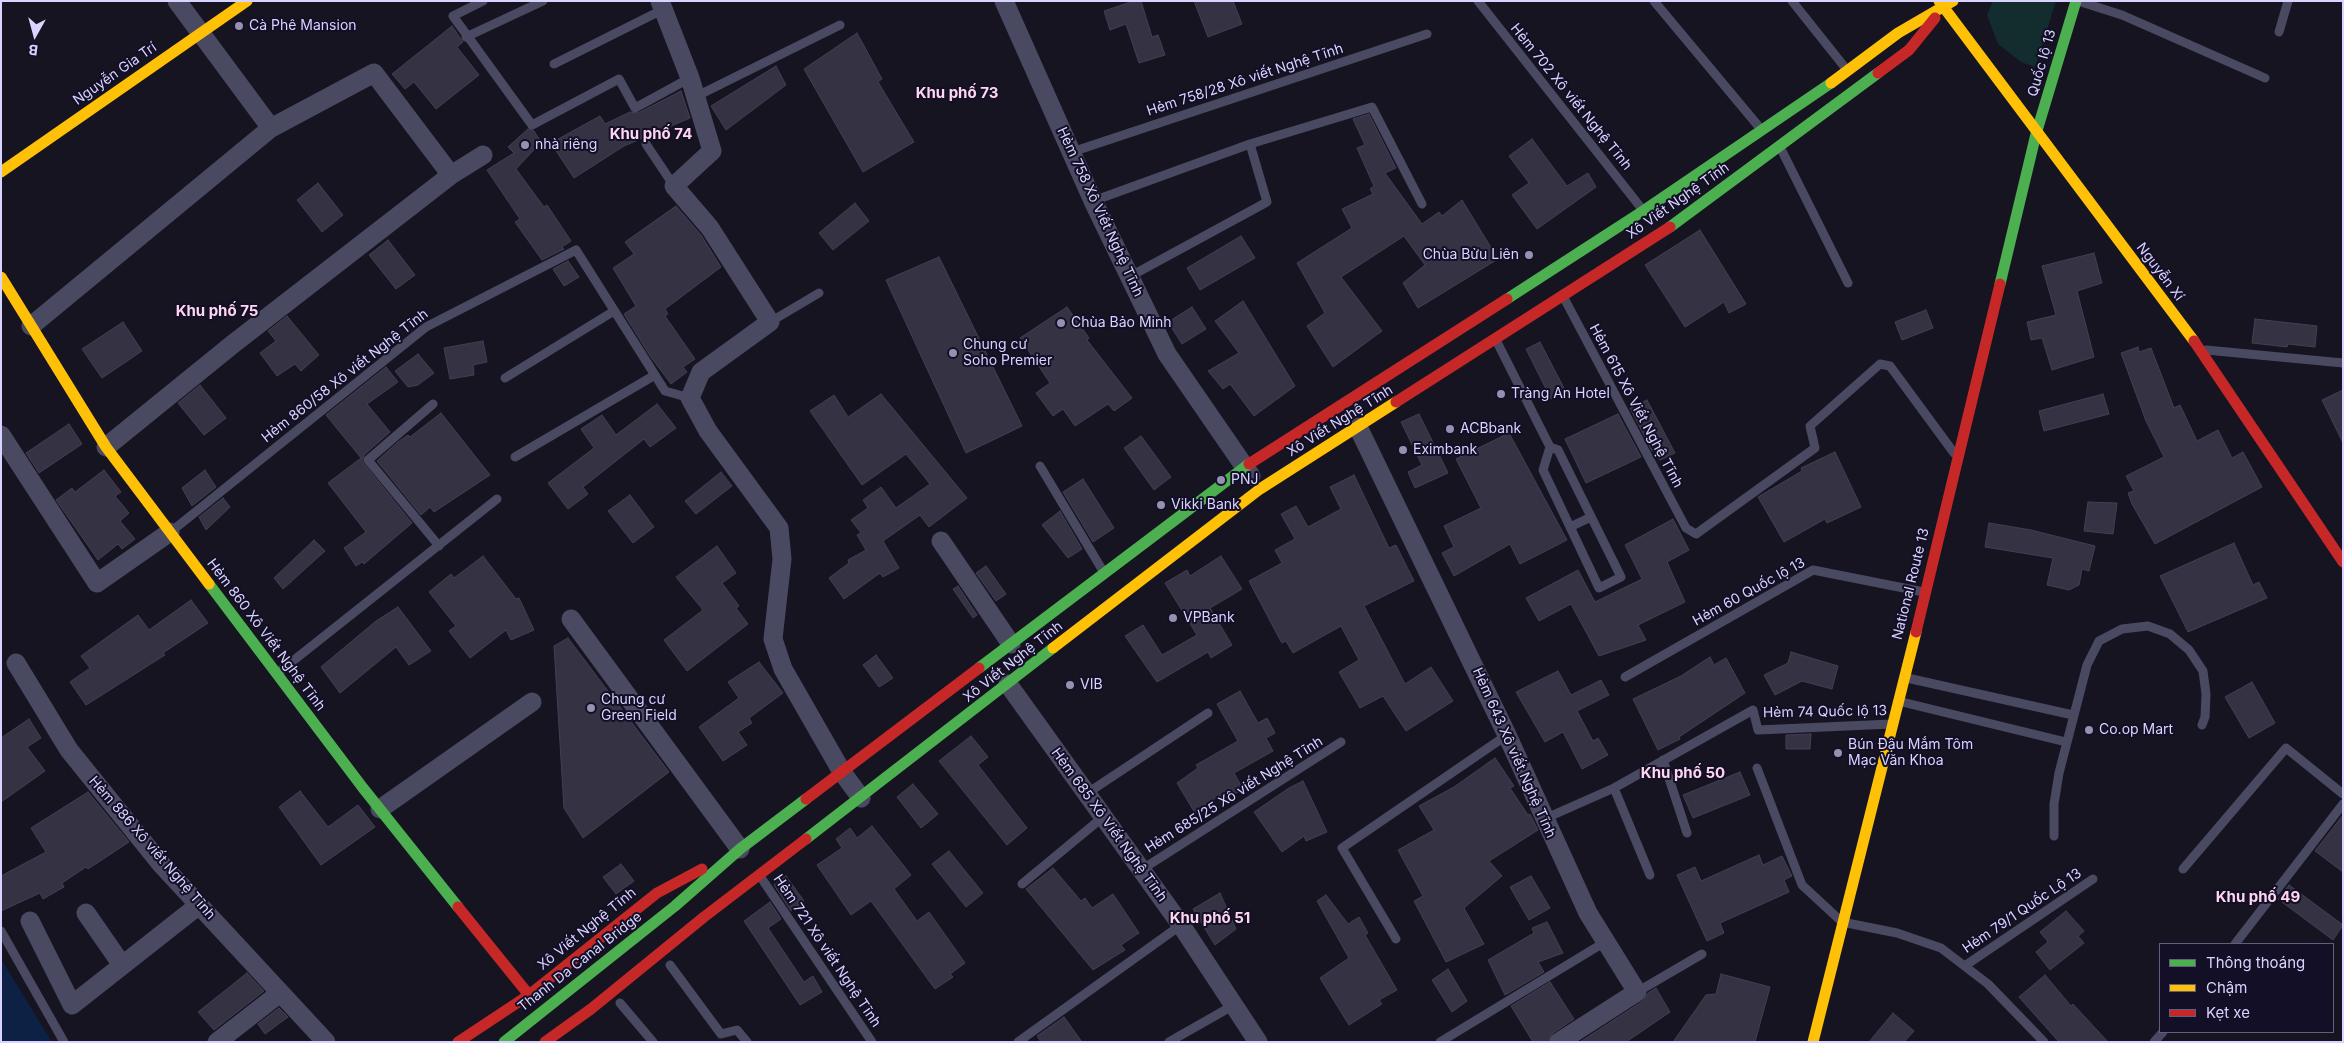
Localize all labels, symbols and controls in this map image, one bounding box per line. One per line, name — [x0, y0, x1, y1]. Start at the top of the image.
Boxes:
north arrow — [10, 10, 60, 60]
place label: Cà Phê Mansion — [249, 18, 357, 34]
marker: Cà Phê Mansion — [233, 20, 245, 32]
street label: Hẻm 702 Xô viết Nghệ Tĩnh — [1507, 20, 1635, 174]
street label: Quốc lộ 13 — [2024, 27, 2060, 99]
street label: Nguyễn Gia Trí — [70, 39, 160, 109]
street label: Hẻm 758/28 Xô viết Nghệ Tĩnh — [1145, 40, 1345, 120]
text: B — [27, 41, 39, 59]
district label: Khu phố 73 — [916, 84, 998, 102]
district label: Khu phố 74 — [610, 125, 692, 143]
street label: Hẻm 758 Xô Viết Nghệ Tĩnh — [1053, 125, 1147, 299]
place label: nhà riêng — [535, 137, 597, 153]
marker: nhà riêng — [519, 139, 531, 151]
street label: Xô Viết Nghệ Tĩnh — [1623, 159, 1733, 243]
street label: Nguyễn Xí — [2133, 240, 2187, 304]
place label: Chùa Bửu Liên — [1423, 247, 1519, 263]
marker: Chùa Bửu Liên — [1523, 249, 1535, 261]
district label: Khu phố 75 — [176, 302, 258, 320]
street label: Hẻm 860/58 Xô viết Nghệ Tĩnh — [258, 306, 432, 446]
place label: Chùa Bảo Minh — [1071, 315, 1172, 331]
marker: Chùa Bảo Minh — [1055, 317, 1067, 329]
street label: Hẻm 615 Xô Viết Nghệ Tĩnh — [1586, 321, 1686, 491]
place label: Chung cư Soho Premier — [963, 337, 1052, 370]
marker: Chung cư Soho Premier — [947, 347, 959, 359]
street label: Xô Viết Nghệ Tĩnh — [1284, 382, 1396, 460]
place label: Tràng An Hotel — [1511, 386, 1610, 402]
marker: Tràng An Hotel — [1495, 388, 1507, 400]
place label: ACBbank — [1460, 421, 1521, 437]
marker: ACBbank — [1444, 423, 1456, 435]
place label: Eximbank — [1413, 442, 1477, 458]
marker: Eximbank — [1397, 444, 1409, 456]
place label: PNJ — [1231, 472, 1258, 488]
marker: PNJ — [1215, 474, 1227, 486]
place label: Vikki Bank — [1171, 497, 1240, 513]
marker: Vikki Bank — [1155, 499, 1167, 511]
street label: National Route 13 — [1889, 526, 1933, 642]
street label: Hẻm 60 Quốc lộ 13 — [1690, 554, 1808, 630]
street label: Hẻm 860 Xô Viết Nghệ Tĩnh — [203, 556, 329, 714]
place label: VPBank — [1183, 610, 1235, 626]
marker: VPBank — [1167, 612, 1179, 624]
street label: Xô Viết Nghệ Tĩnh — [960, 618, 1066, 706]
street label: Hẻm 643 Xô viết Nghệ Tĩnh — [1469, 665, 1559, 841]
place label: VIB — [1080, 677, 1103, 693]
marker: VIB — [1064, 679, 1076, 691]
place label: Chung cư Green Field — [601, 692, 677, 724]
marker: Chung cư Green Field — [585, 702, 597, 714]
street label: Hẻm 74 Quốc lộ 13 — [1763, 703, 1887, 721]
place label: Co.op Mart — [2099, 722, 2173, 738]
marker: Co.op Mart — [2083, 724, 2095, 736]
street label: Hẻm 685/25 Xô viết Nghệ Tĩnh — [1142, 733, 1326, 857]
place label: Bún Đậu Mắm Tôm Mạc Văn Khoa — [1848, 737, 1973, 770]
street label: Hẻm 685 Xô Viết Nghệ Tĩnh — [1048, 745, 1170, 905]
marker: Bún Đậu Mắm Tôm Mạc Văn Khoa — [1832, 747, 1844, 759]
district label: Khu phố 50 — [1641, 764, 1725, 782]
street label: Hẻm 886 Xô viết Nghệ Tĩnh — [85, 773, 219, 923]
street label: Hẻm 79/1 Quốc Lộ 13 — [1959, 865, 2085, 957]
street label: Hẻm 721 Xô viết Nghệ Tĩnh — [770, 871, 884, 1031]
street label: Xô Viết Nghệ Tĩnh — [535, 884, 639, 974]
district label: Khu phố 49 — [2216, 888, 2300, 906]
street label: Thanh Da Canal Bridge — [515, 908, 645, 1016]
district label: Khu phố 51 — [1170, 909, 1250, 927]
legend — [2159, 943, 2334, 1033]
text: Thông thoáng — [2206, 953, 2305, 972]
text: Chậm — [2206, 978, 2247, 997]
text: Kẹt xe — [2206, 1003, 2250, 1022]

